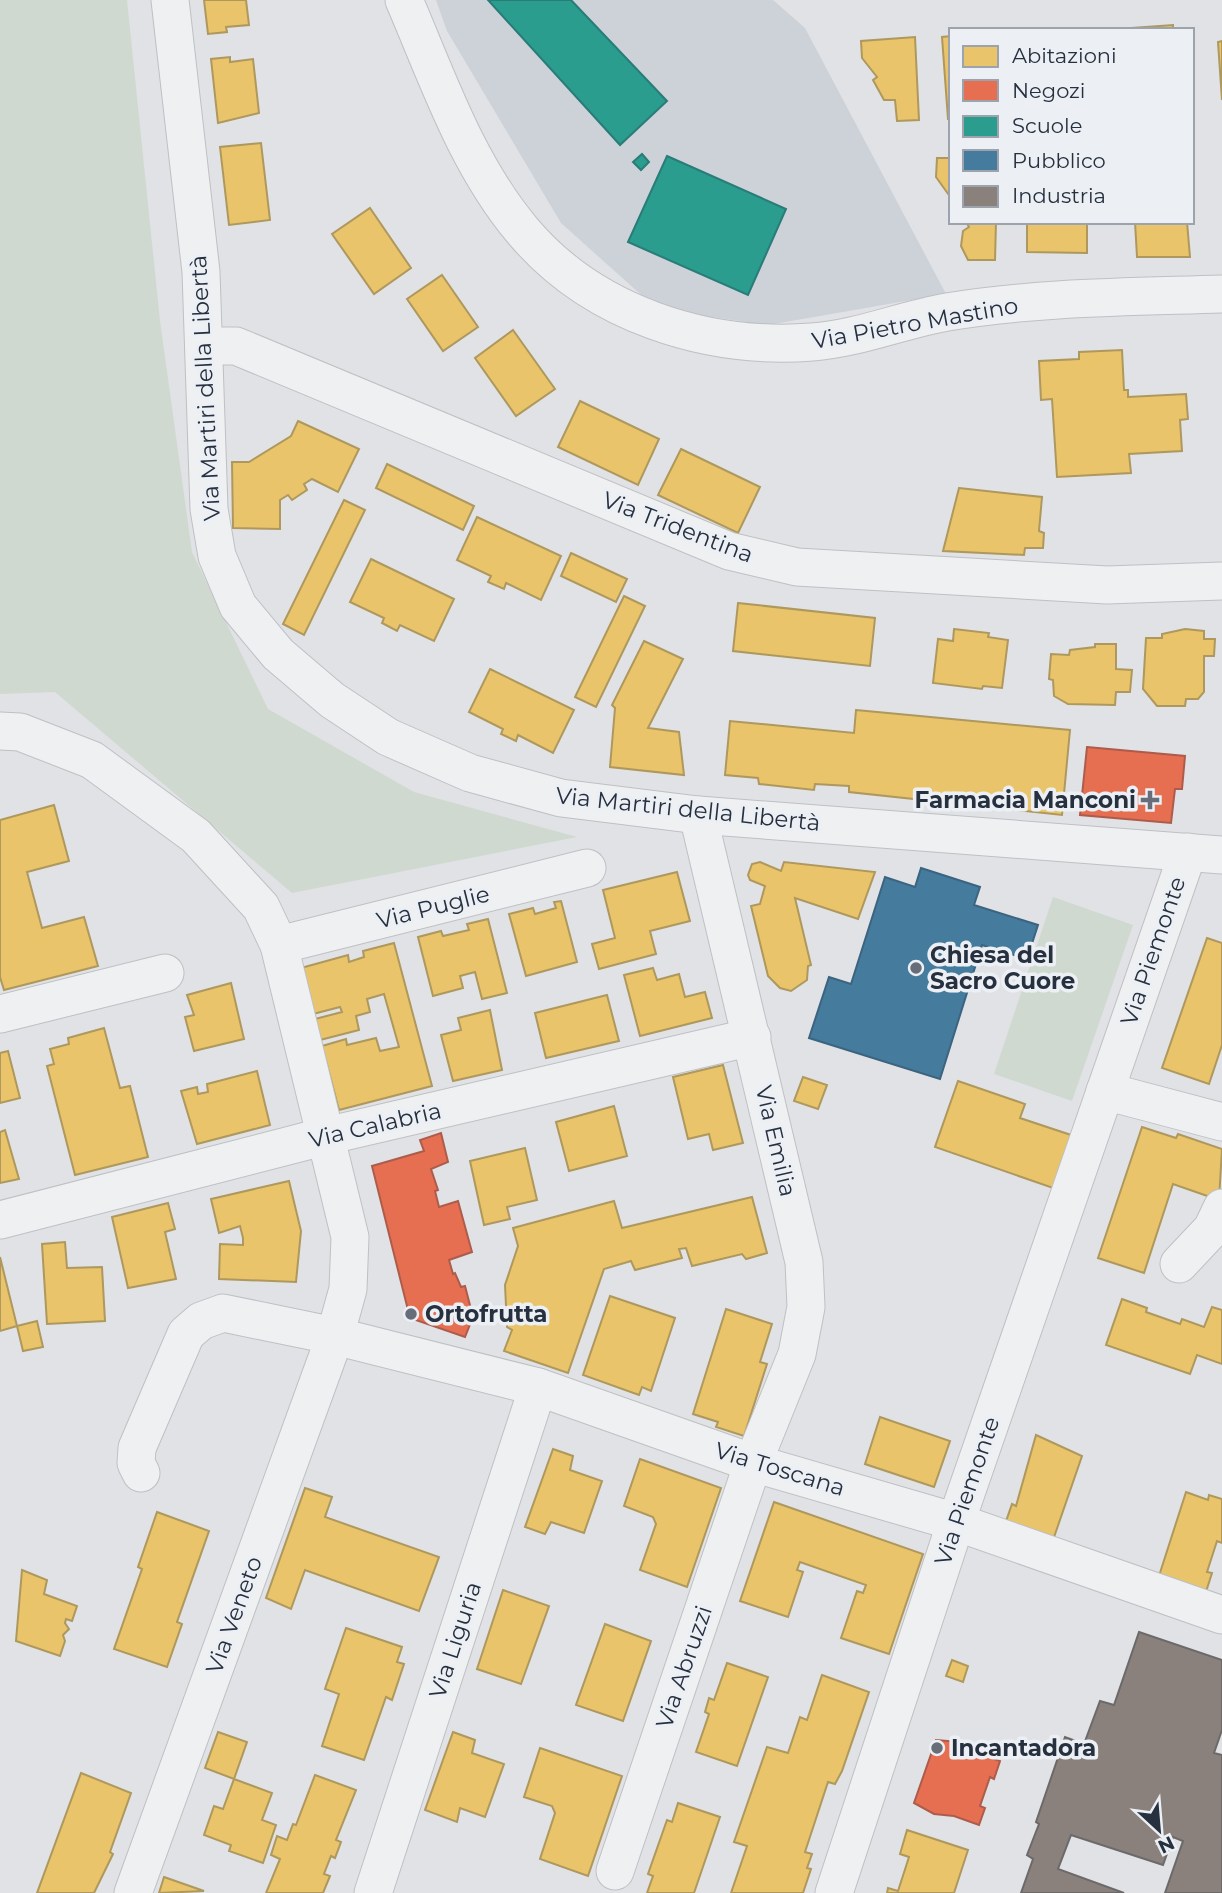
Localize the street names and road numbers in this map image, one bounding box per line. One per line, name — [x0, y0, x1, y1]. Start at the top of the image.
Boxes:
street label: Via Martiri della Libertà — [184, 254, 226, 522]
street label: Via Pietro Mastino — [810, 291, 1020, 355]
street label: Via Tridentina — [599, 485, 757, 569]
street label: Via Martiri della Libertà — [554, 781, 822, 837]
street label: Via Piemonte — [1114, 873, 1192, 1029]
street label: Via Puglie — [374, 879, 492, 935]
street label: Via Emilia — [750, 1083, 802, 1199]
street label: Via Calabria — [306, 1096, 444, 1154]
street label: Via Piemonte — [928, 1413, 1006, 1569]
street label: Via Toscana — [712, 1436, 848, 1502]
street label: Via Veneto — [200, 1552, 268, 1678]
street label: Via Liguria — [423, 1578, 487, 1702]
street label: Via Abruzzi — [650, 1602, 718, 1732]

